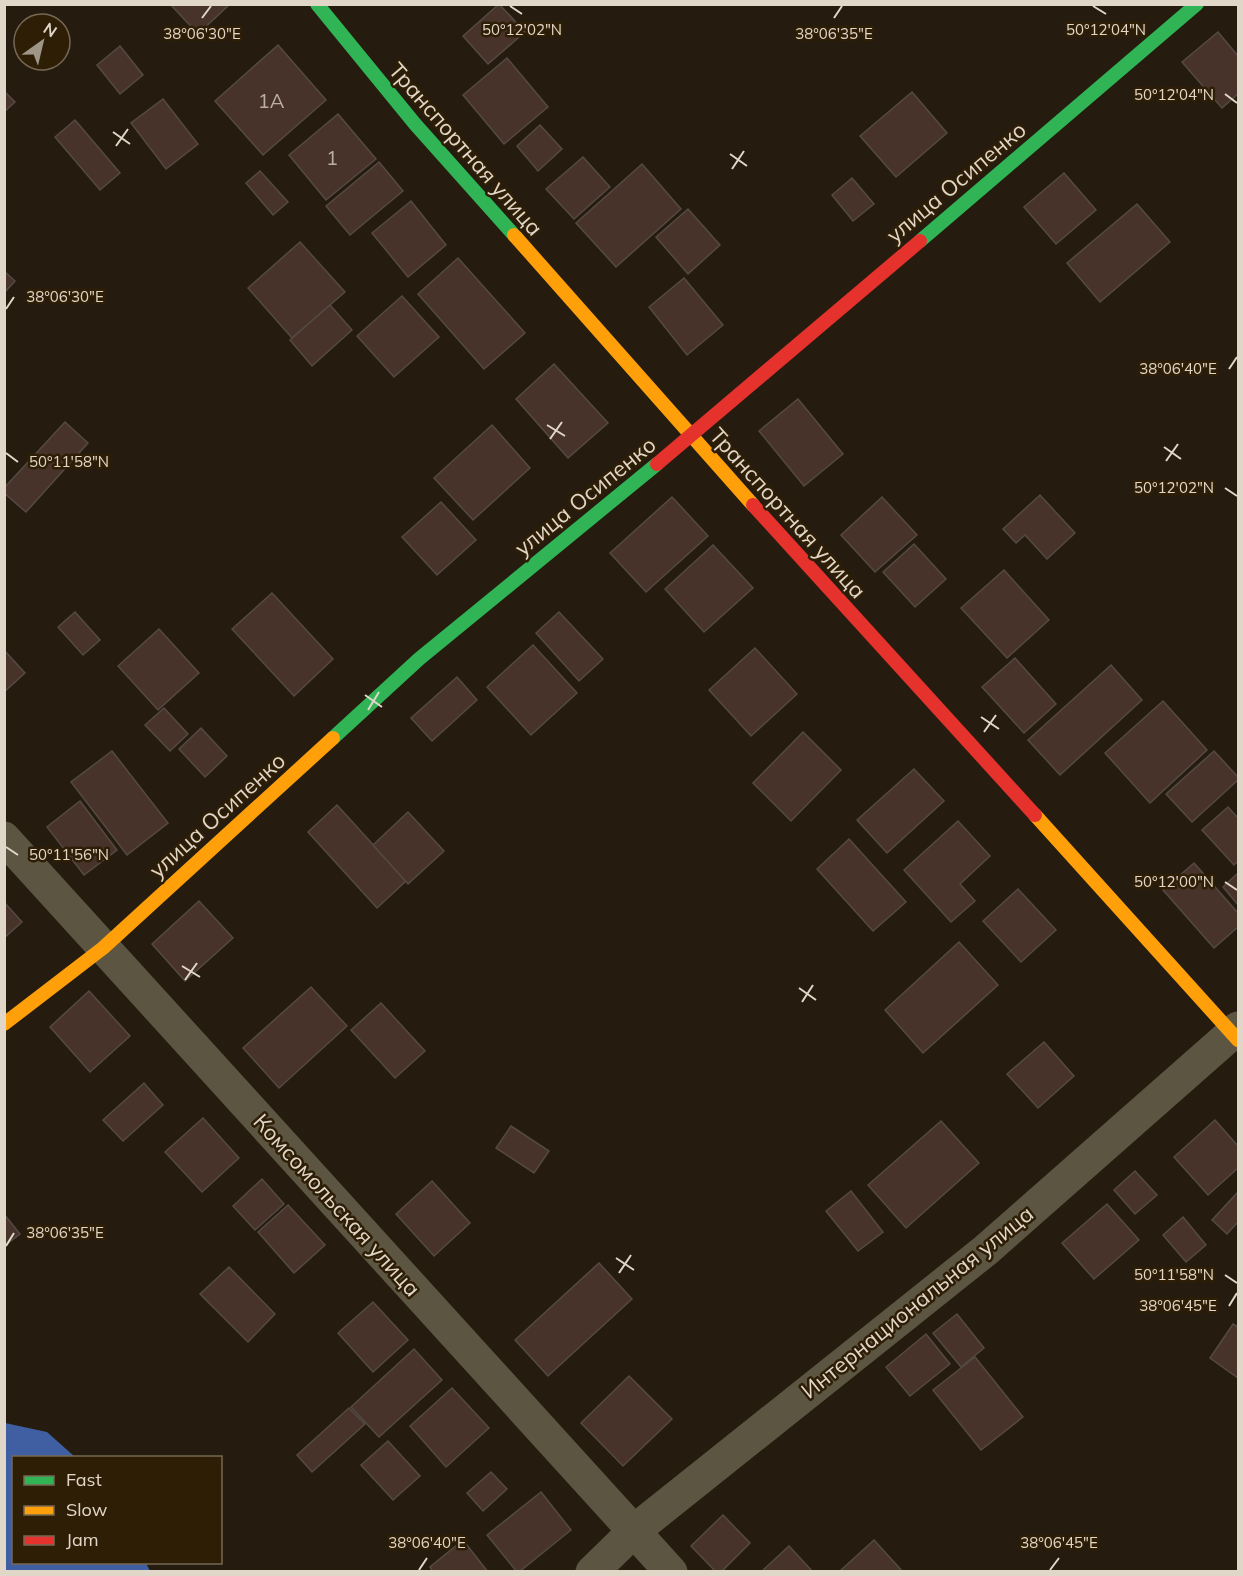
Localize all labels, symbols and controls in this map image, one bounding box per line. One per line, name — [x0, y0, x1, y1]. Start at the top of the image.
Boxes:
north arrow — [12, 12, 72, 72]
text: N — [40, 18, 61, 41]
text: 50°12'02"N — [482, 20, 562, 39]
text: 50°12'04"N — [1066, 20, 1146, 39]
text: 38°06'30"E — [163, 24, 241, 43]
text: 38°06'35"E — [795, 24, 873, 43]
street label: Транспортная улица — [383, 57, 549, 241]
text: 50°12'04"N — [1134, 85, 1214, 104]
house number: 1А — [258, 88, 285, 113]
street label: улица Осипенко — [880, 115, 1032, 249]
house number: 1 — [326, 145, 338, 170]
text: 38°06'30"E — [26, 287, 104, 306]
text: 38°06'40"E — [1139, 359, 1217, 378]
street label: Транспортная улица — [704, 422, 872, 604]
street label: улица Осипенко — [509, 430, 661, 562]
text: 50°11'58"N — [29, 452, 109, 471]
text: 50°12'02"N — [1134, 478, 1214, 497]
street label: улица Осипенко — [143, 746, 291, 884]
text: 50°11'56"N — [29, 845, 109, 864]
text: 50°12'00"N — [1134, 872, 1214, 891]
street label: Комсомольская улица — [247, 1108, 427, 1302]
street label: Интернациональная улица — [795, 1200, 1039, 1404]
text: 38°06'35"E — [26, 1223, 104, 1242]
text: 50°11'58"N — [1134, 1265, 1214, 1284]
text: 38°06'45"E — [1139, 1296, 1217, 1315]
legend — [12, 1456, 222, 1564]
text: Fast — [66, 1468, 102, 1491]
text: Slow — [66, 1498, 108, 1521]
text: Jam — [66, 1528, 99, 1551]
text: 38°06'40"E — [388, 1533, 466, 1552]
text: 38°06'45"E — [1020, 1533, 1098, 1552]

